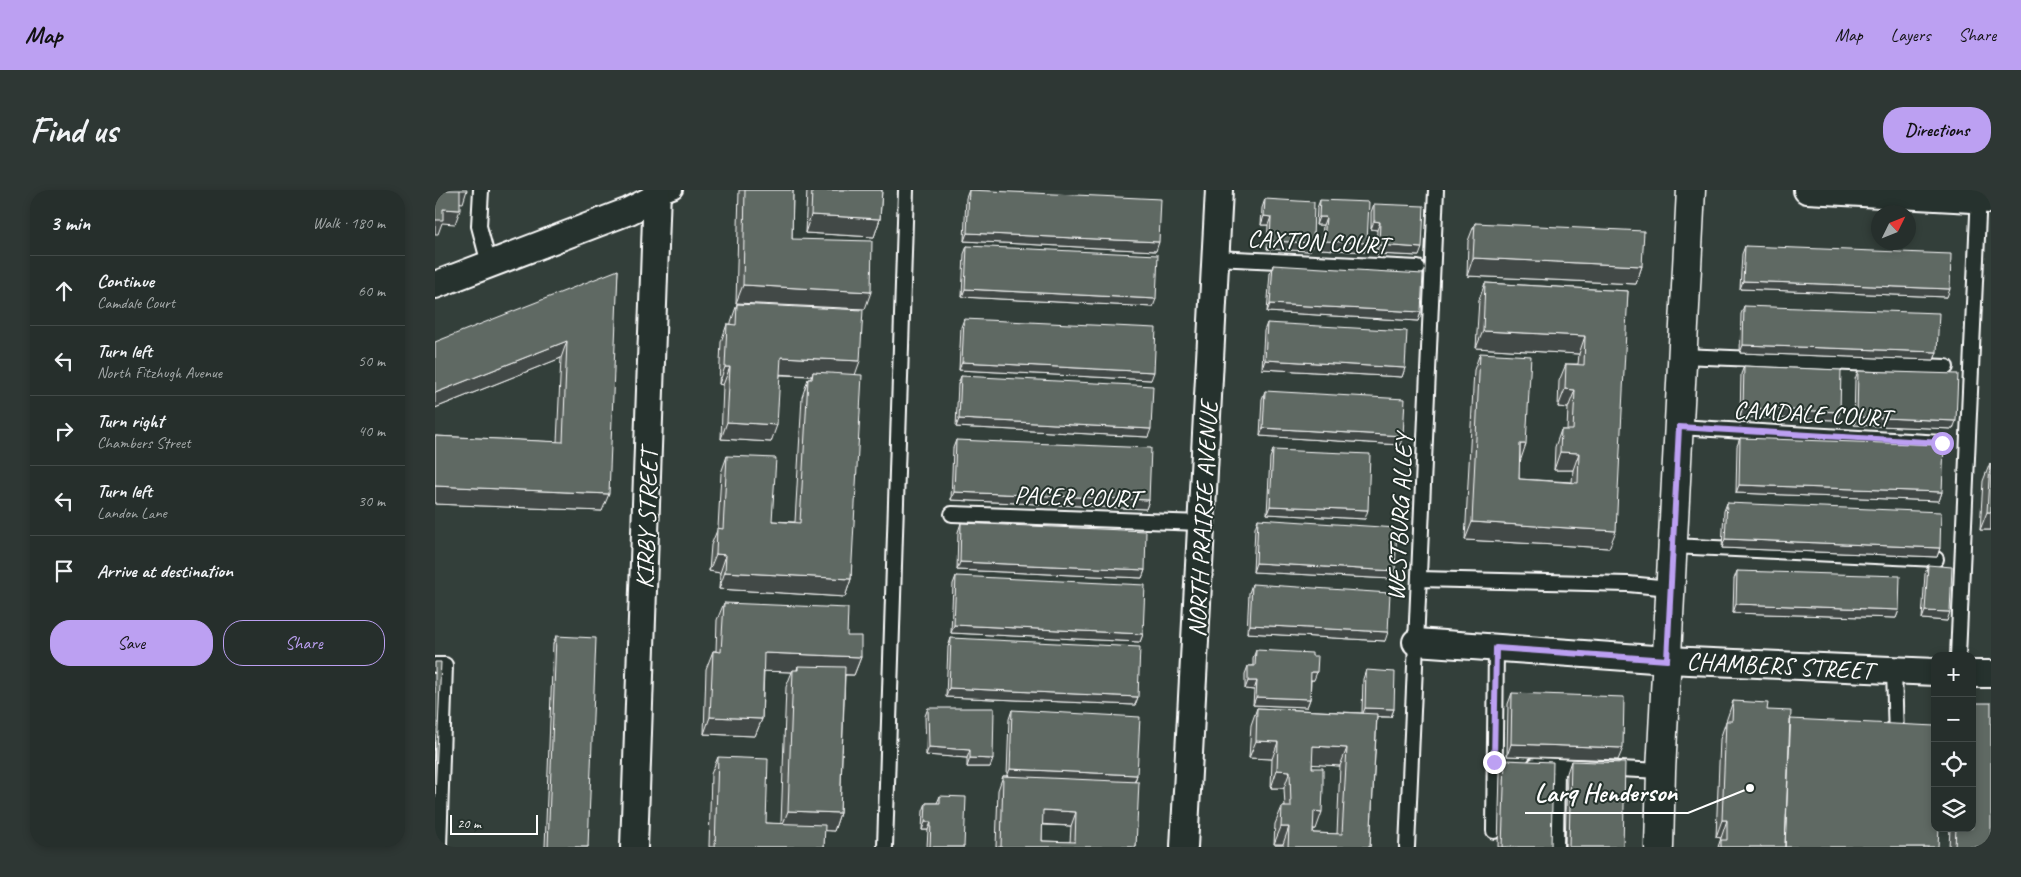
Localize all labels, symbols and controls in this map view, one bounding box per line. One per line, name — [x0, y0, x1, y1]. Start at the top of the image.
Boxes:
text: Map — [25, 20, 62, 50]
text: Map — [1835, 24, 1863, 46]
text: Layers — [1891, 24, 1930, 46]
text: Share — [1958, 24, 1996, 46]
button: Directions — [1883, 107, 1991, 153]
text: Find us — [30, 108, 117, 153]
north arrow — [1871, 205, 1916, 250]
text: 3 min — [50, 210, 90, 236]
text: Walk · 180 m — [313, 213, 385, 233]
street label: CAXTON COURT — [1247, 222, 1395, 262]
text: Continue — [97, 269, 154, 293]
icon: ahead — [50, 277, 78, 305]
text: 60 m — [358, 281, 385, 301]
text: Camdale Court — [97, 293, 175, 313]
text: Turn left — [97, 339, 152, 363]
icon: left — [50, 347, 78, 375]
text: 50 m — [358, 351, 385, 371]
text: North Fitzhugh Avenue — [97, 363, 222, 383]
street label: CAMDALE COURT — [1733, 394, 1897, 434]
street label: NORTH PRAIRIE AVENUE — [1181, 397, 1225, 638]
text: Turn right — [97, 409, 164, 433]
icon: right — [50, 417, 78, 445]
text: 40 m — [358, 421, 385, 441]
street label: WESTBURG ALLEY — [1380, 429, 1421, 602]
route start — [1931, 432, 1954, 455]
text: Chambers Street — [97, 433, 191, 453]
street label: KIRBY STREET — [629, 442, 666, 589]
text: Turn left — [97, 479, 152, 503]
street label: PACER COURT — [1014, 479, 1147, 515]
icon: left — [50, 487, 78, 515]
text: 30 m — [358, 491, 385, 511]
text: Landon Lane — [97, 503, 167, 523]
icon: arrive — [50, 557, 78, 585]
text: Arrive at destination — [97, 559, 233, 583]
button: Save — [50, 620, 213, 666]
button: Share — [223, 620, 385, 666]
street label: CHAMBERS STREET — [1686, 645, 1880, 687]
map controls — [1931, 652, 1976, 832]
button: + — [1931, 652, 1976, 697]
button: − — [1931, 697, 1976, 742]
button: locate — [1931, 742, 1976, 787]
route end — [1483, 751, 1506, 774]
callout: Larq Henderson — [1525, 772, 1688, 813]
text: Larq Henderson — [1535, 776, 1678, 809]
button: layers — [1931, 787, 1976, 832]
scale bar — [450, 812, 537, 835]
text: 20 m — [457, 815, 481, 832]

